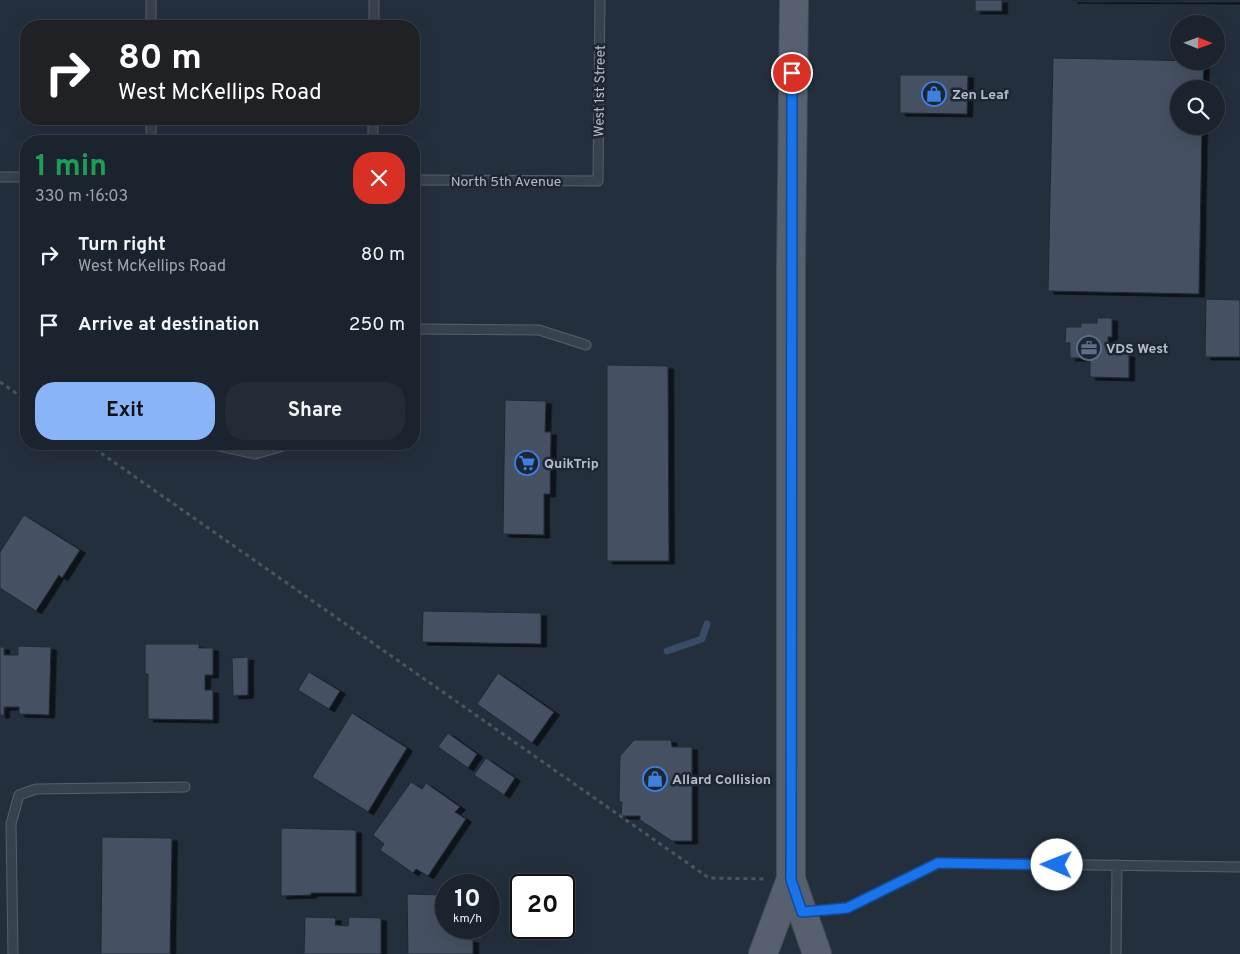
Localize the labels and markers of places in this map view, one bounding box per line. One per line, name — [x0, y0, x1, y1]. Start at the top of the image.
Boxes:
pin — [771, 52, 813, 94]
shop icon: Zen Leaf — [921, 81, 947, 107]
place label: Zen Leaf — [952, 87, 1009, 104]
office icon: VDS West — [1076, 335, 1102, 361]
place label: VDS West — [1106, 341, 1168, 358]
supermarket icon: QuikTrip — [514, 450, 540, 476]
place label: QuikTrip — [544, 456, 599, 473]
shop icon: Allard Collision — [642, 766, 668, 792]
place label: Allard Collision — [672, 772, 771, 789]

